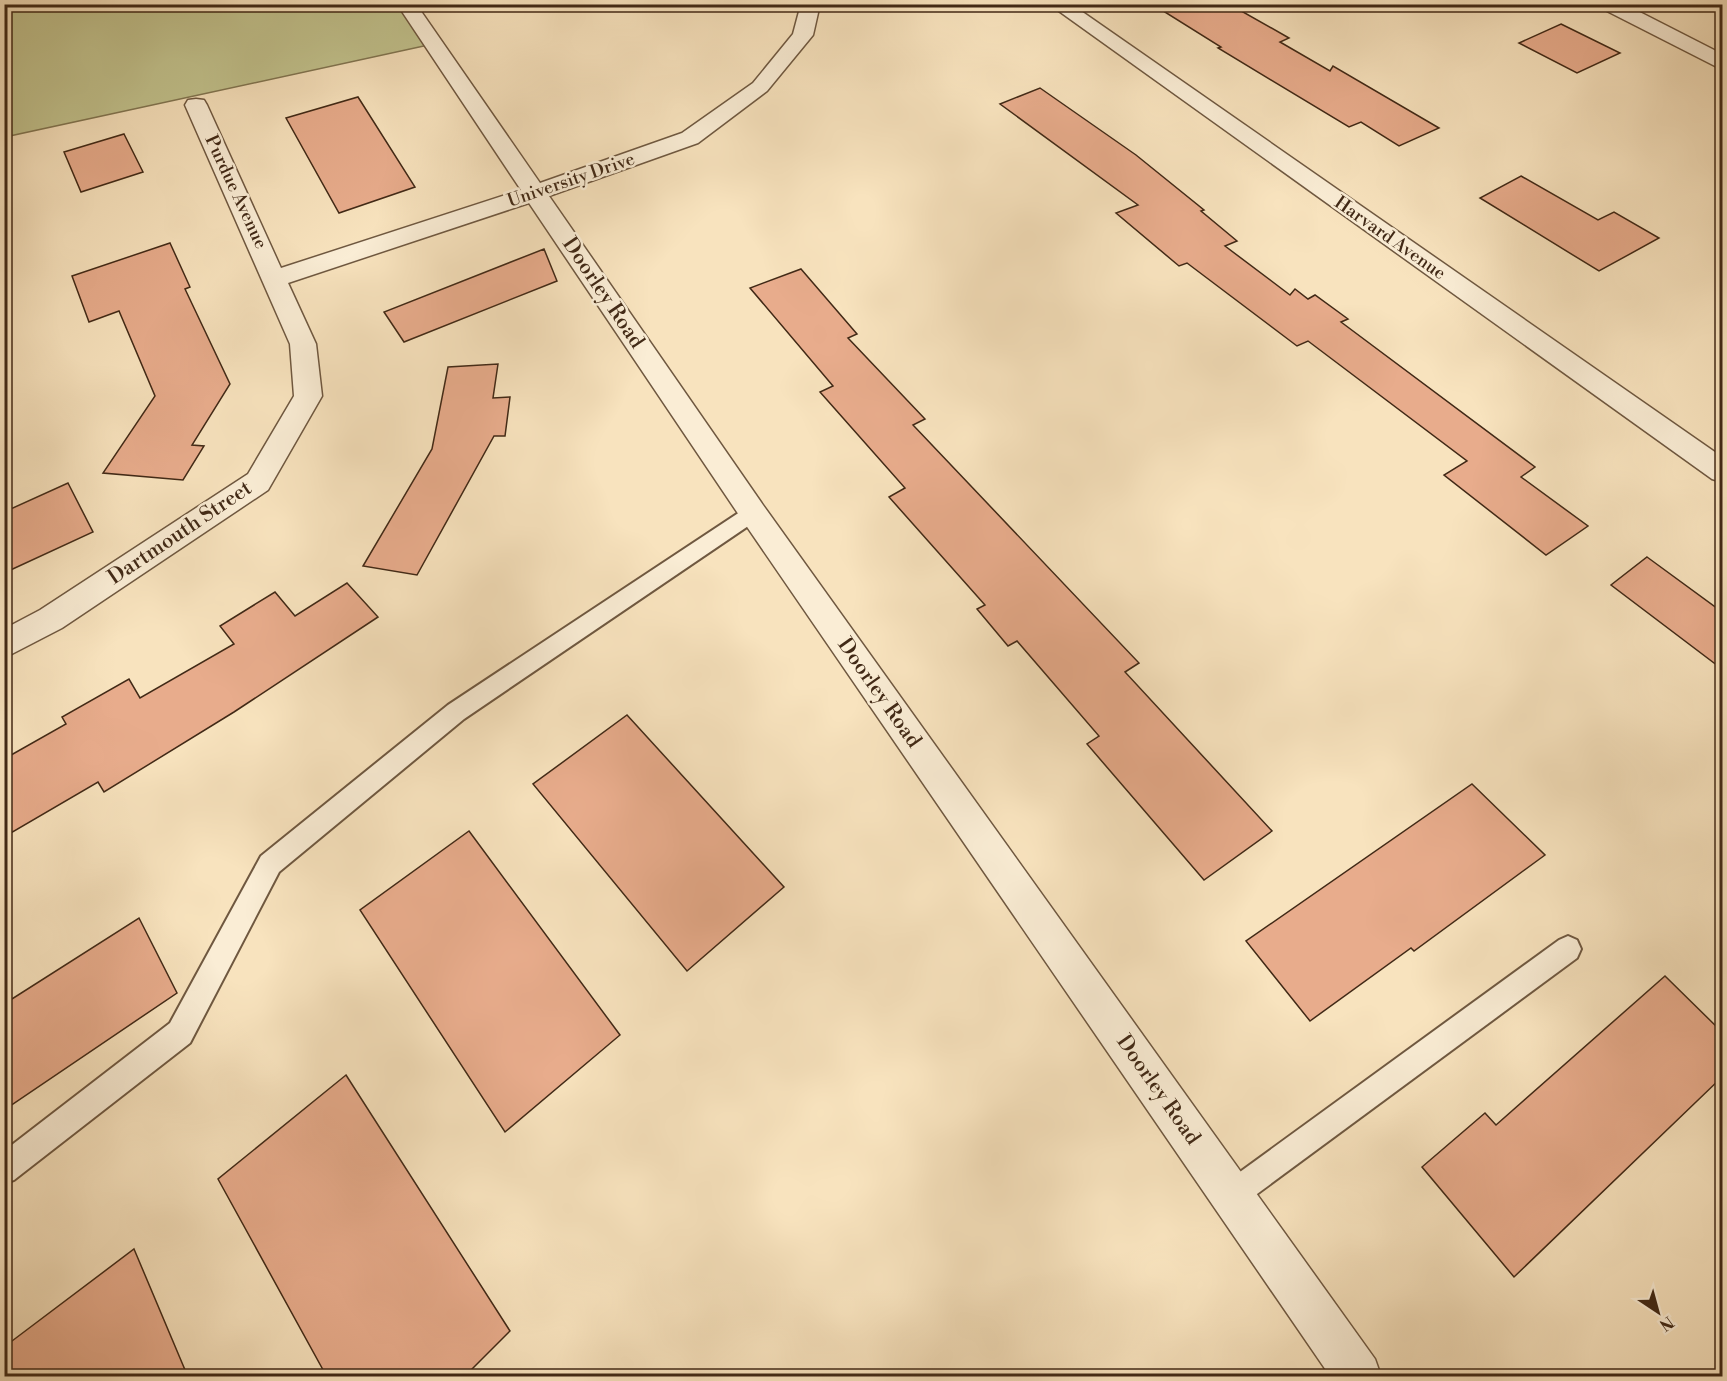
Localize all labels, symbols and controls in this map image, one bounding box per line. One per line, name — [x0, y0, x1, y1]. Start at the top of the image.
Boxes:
street label: Purdue Avenue — [200, 131, 272, 253]
street label: University Drive — [504, 147, 638, 213]
street label: Harvard Avenue — [1330, 191, 1450, 285]
street label: Doorley Road — [556, 232, 650, 354]
street label: Dartmouth Street — [103, 475, 257, 591]
street label: Doorley Road — [831, 633, 927, 753]
street label: Doorley Road — [1110, 1030, 1206, 1150]
north arrow — [1628, 1282, 1688, 1342]
text: N — [1655, 1312, 1677, 1335]

